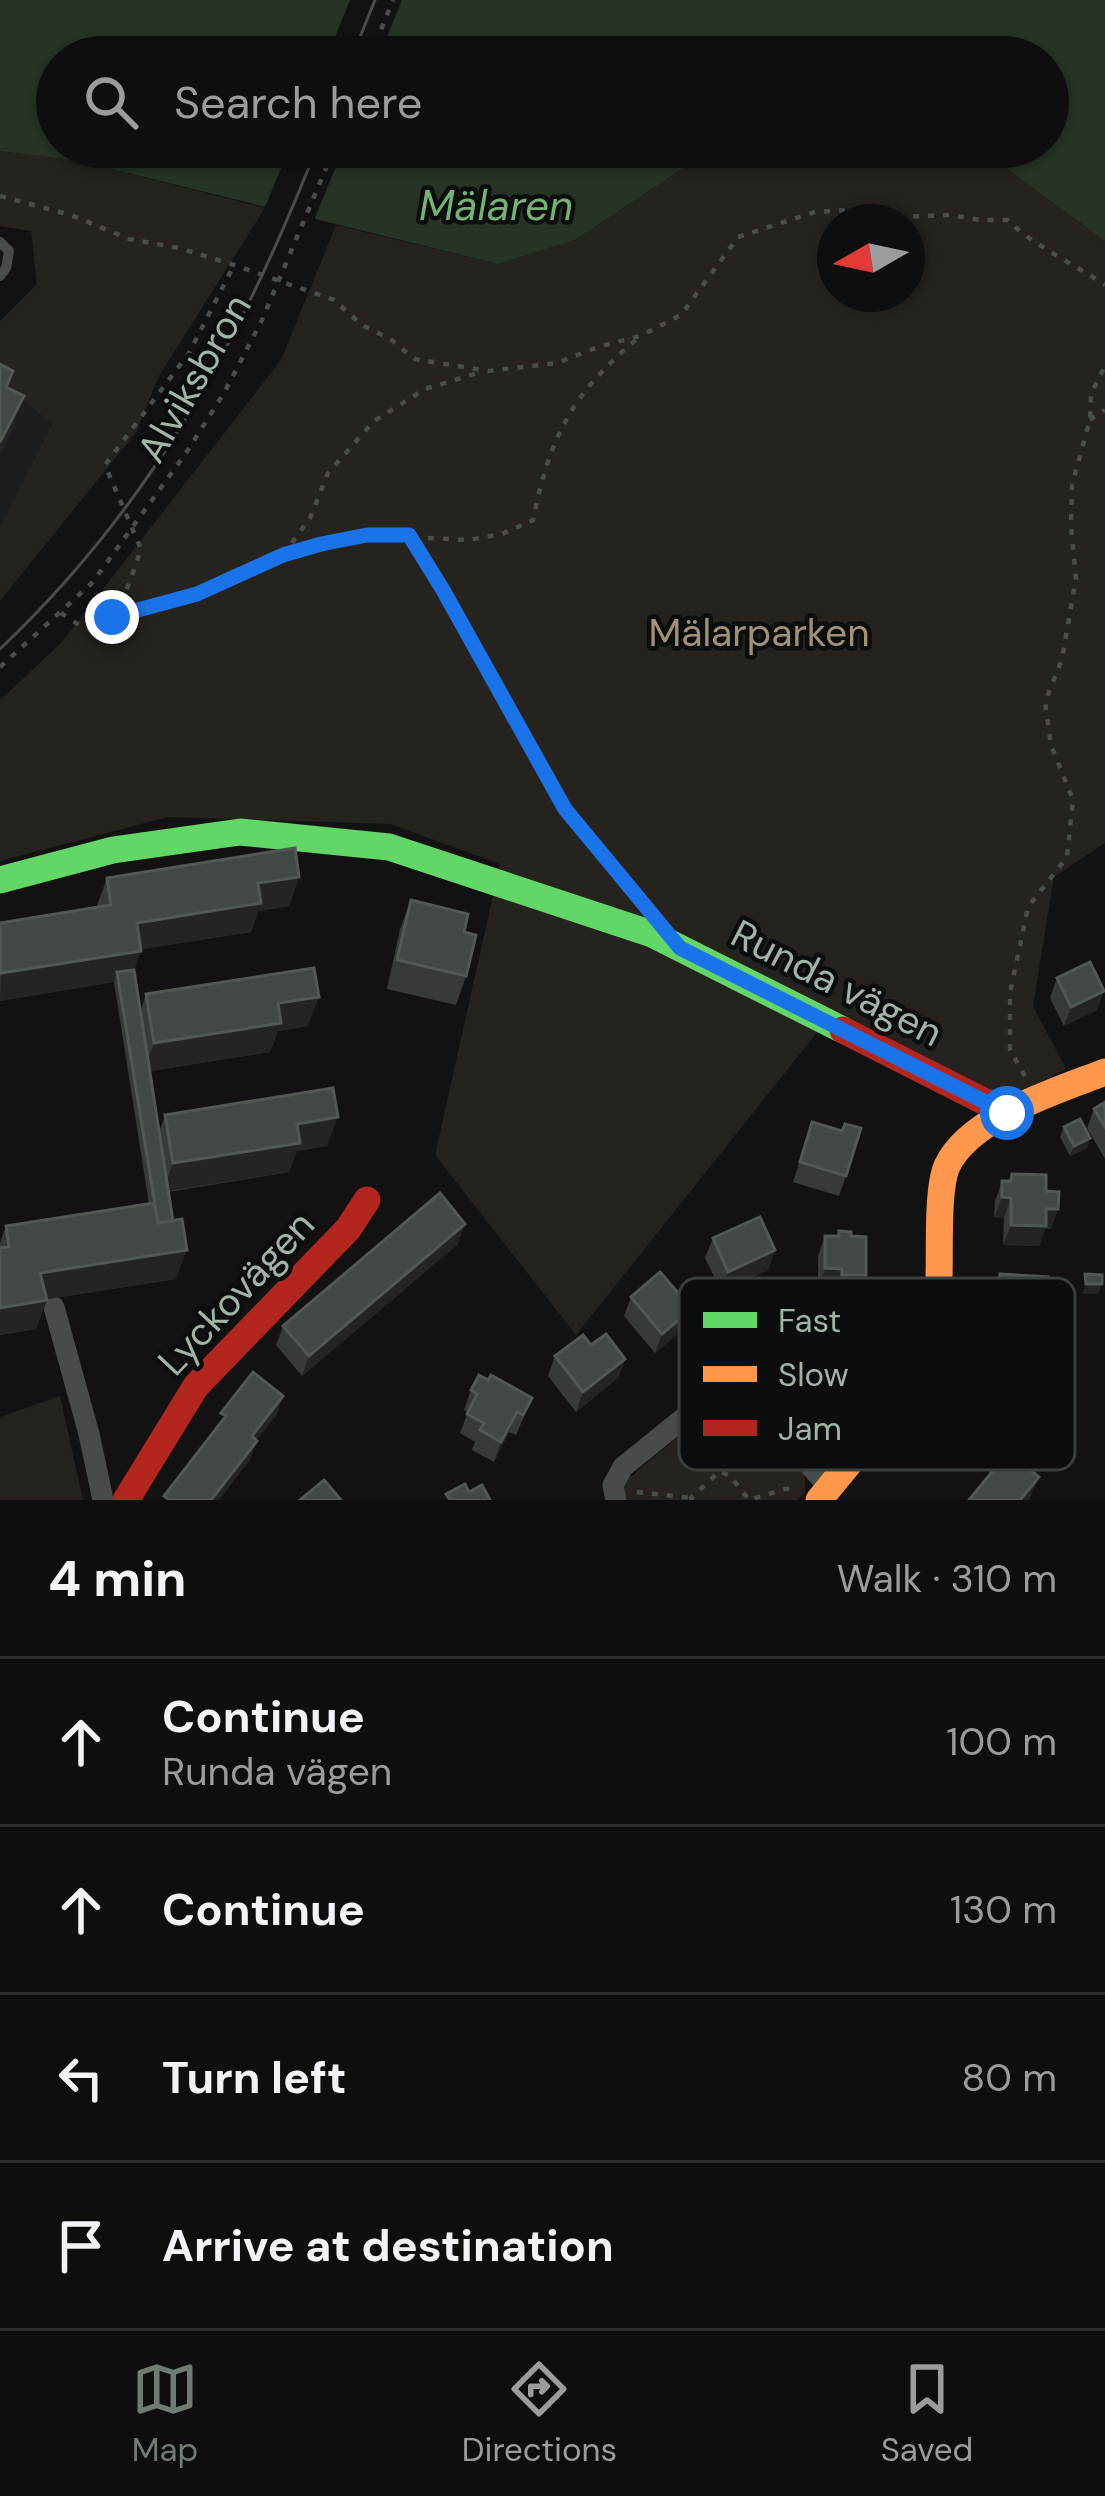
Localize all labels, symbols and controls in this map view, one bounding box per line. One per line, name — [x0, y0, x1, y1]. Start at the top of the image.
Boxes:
search box — [36, 36, 1069, 168]
icon: search — [78, 69, 144, 135]
text: Search here — [174, 73, 422, 132]
water label: Mälaren — [419, 178, 573, 233]
north arrow — [817, 204, 925, 312]
street label: Alviksbron — [125, 285, 263, 471]
route end — [85, 590, 139, 644]
park label: Mälarparken — [648, 607, 870, 658]
street label: Runda vägen — [723, 908, 951, 1058]
route start — [980, 1086, 1034, 1140]
street label: Lyckovägen — [147, 1200, 325, 1386]
legend — [679, 1278, 1075, 1470]
text: Fast — [778, 1299, 841, 1342]
text: Slow — [778, 1353, 849, 1396]
text: Jam — [778, 1407, 842, 1450]
text: 4 min — [48, 1545, 187, 1612]
text: Walk · 310 m — [837, 1553, 1057, 1604]
text: Continue — [162, 1687, 365, 1746]
icon: ahead — [48, 1709, 114, 1775]
text: 100 m — [946, 1716, 1057, 1767]
text: Runda vägen — [162, 1746, 392, 1797]
icon: ahead — [48, 1877, 114, 1943]
text: Continue — [162, 1880, 365, 1939]
text: 130 m — [950, 1884, 1057, 1935]
icon: left — [48, 2045, 114, 2111]
text: Turn left — [162, 2048, 346, 2107]
text: 80 m — [961, 2052, 1057, 2103]
icon: arrive — [48, 2213, 114, 2279]
text: Arrive at destination — [162, 2216, 614, 2275]
tab: Map — [132, 2356, 198, 2471]
tab: Directions — [462, 2356, 617, 2471]
tab: Saved — [881, 2356, 973, 2471]

